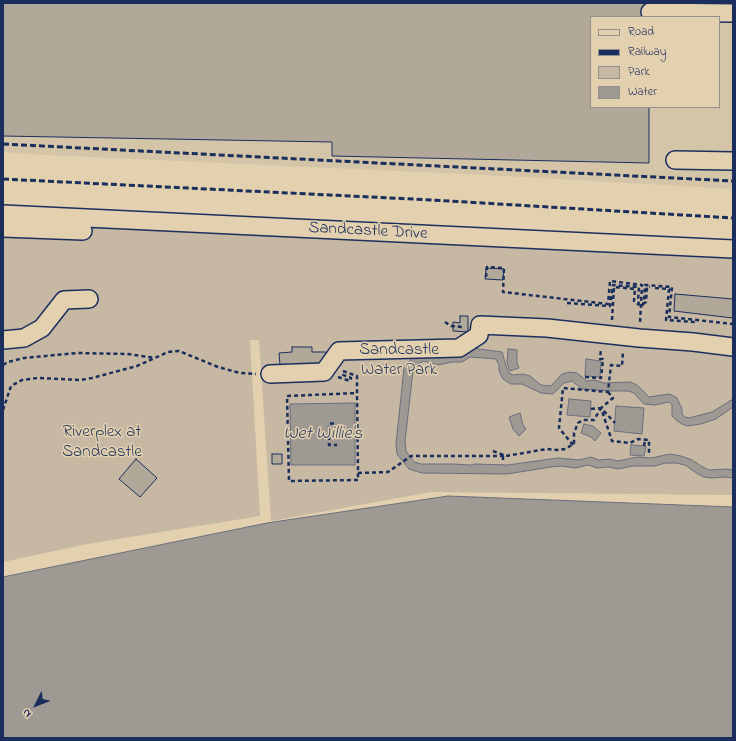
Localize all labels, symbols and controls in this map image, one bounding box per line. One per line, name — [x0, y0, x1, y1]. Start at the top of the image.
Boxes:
legend — [590, 16, 720, 108]
text: Road — [628, 23, 654, 41]
text: Railway — [628, 43, 666, 61]
text: Park — [628, 63, 650, 81]
text: Water — [628, 83, 657, 101]
street label: Sandcastle Drive — [308, 219, 428, 245]
park label: Sandcastle Water Park — [359, 341, 439, 381]
park label: Riverplex at Sandcastle — [62, 423, 142, 463]
water label: Wet Willie's — [283, 424, 363, 446]
north arrow — [16, 685, 56, 725]
text: N — [19, 705, 36, 721]

